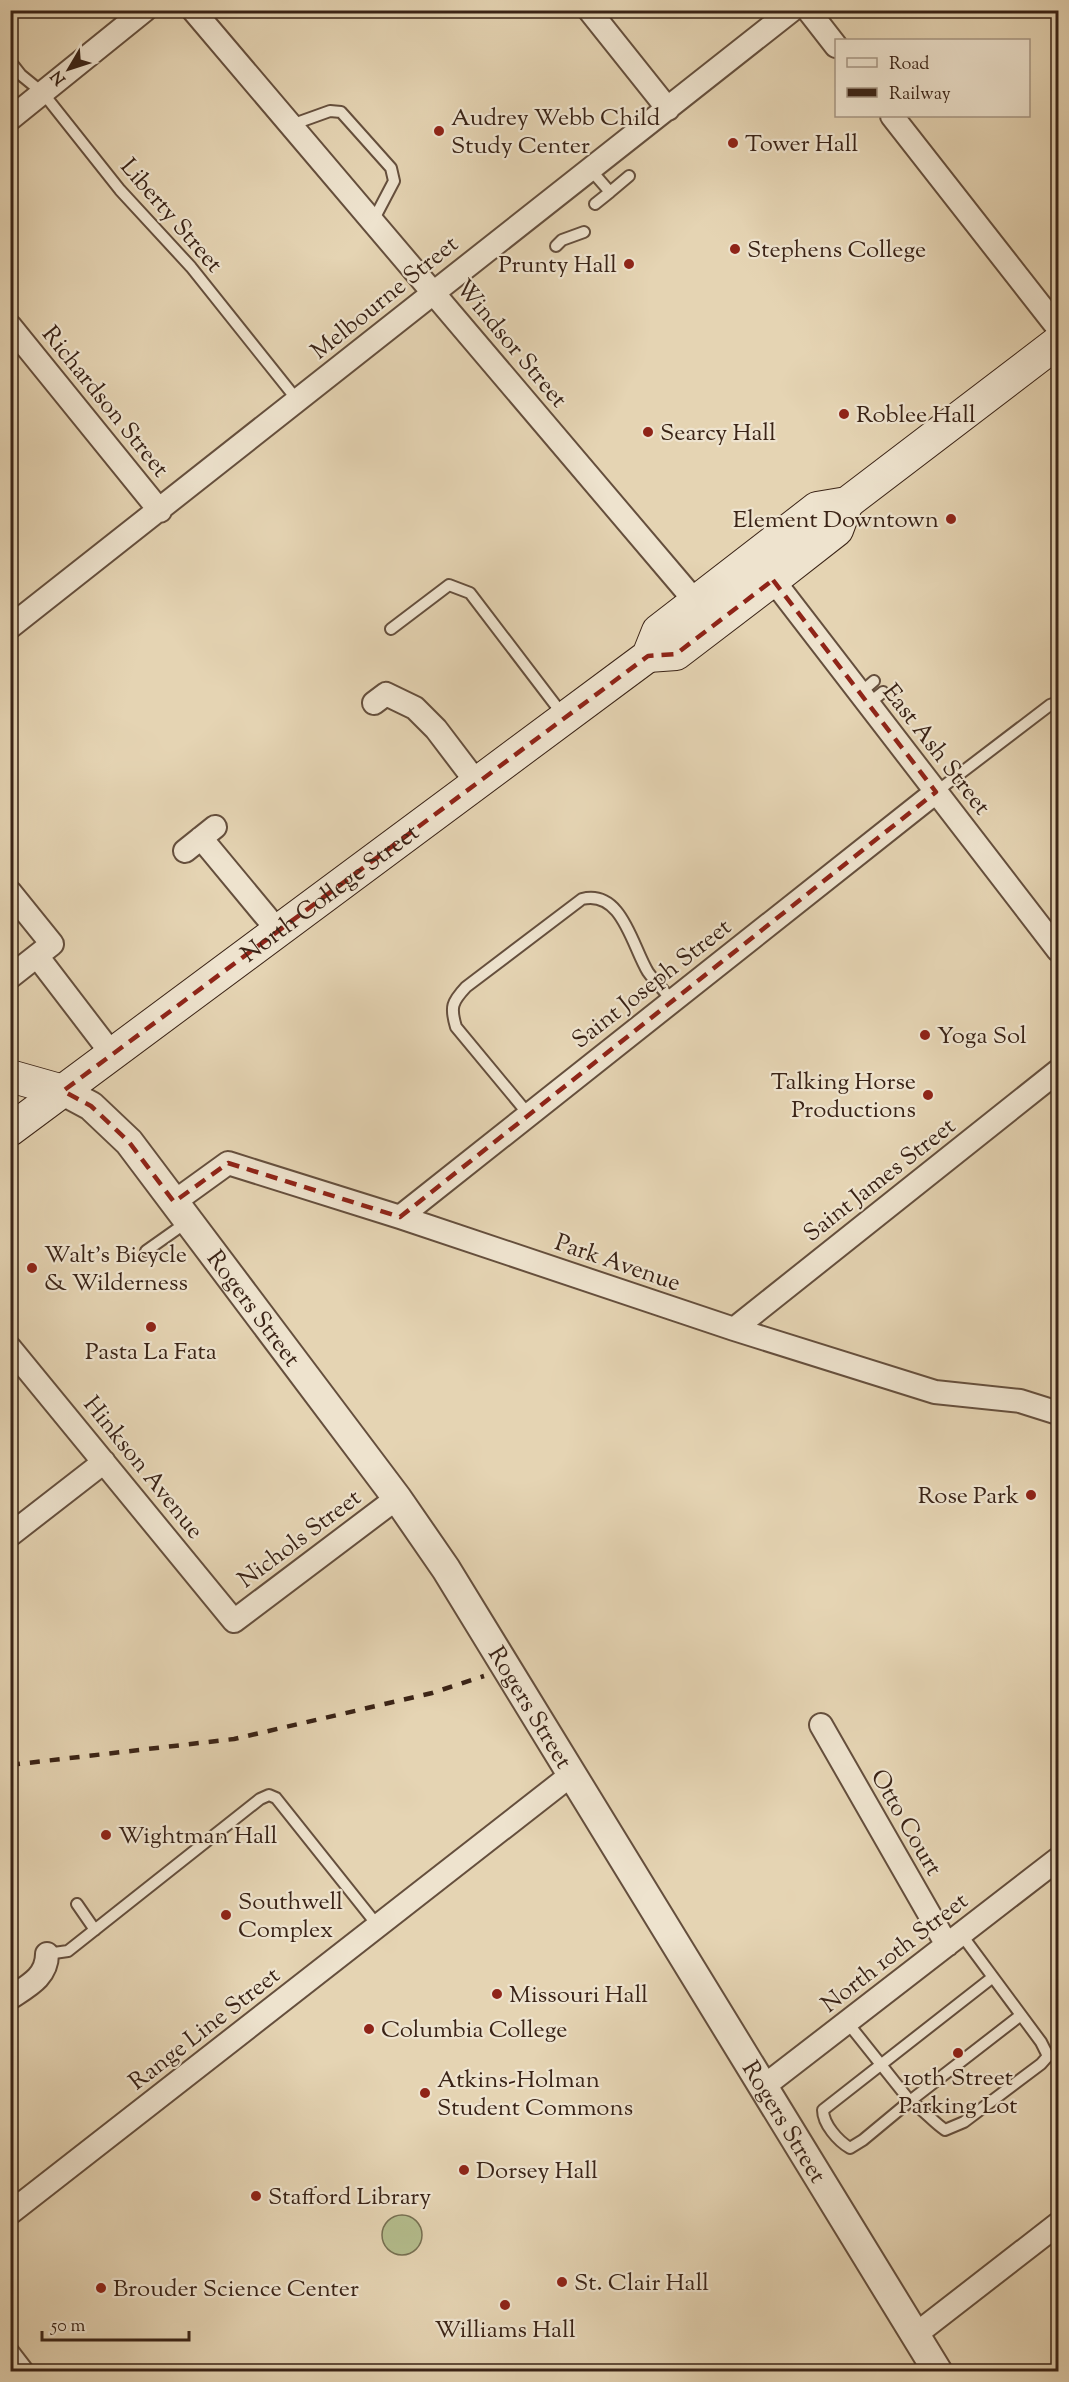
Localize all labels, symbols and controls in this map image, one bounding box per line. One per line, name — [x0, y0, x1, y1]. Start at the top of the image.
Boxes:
north arrow — [39, 39, 99, 99]
legend — [835, 39, 1030, 117]
text: Road — [889, 52, 929, 78]
text: N — [46, 64, 72, 89]
text: Railway — [889, 82, 951, 108]
place label: Audrey Webb Child Study Center — [451, 102, 661, 164]
marker: Audrey Webb Child Study Center — [432, 124, 446, 138]
place label: Tower Hall — [745, 128, 858, 162]
marker: Tower Hall — [726, 136, 740, 150]
street label: Liberty Street — [111, 152, 230, 281]
street label: Melbourne Street — [304, 228, 466, 369]
place label: Stephens College — [747, 234, 926, 268]
marker: Stephens College — [728, 242, 742, 256]
place label: Prunty Hall — [498, 249, 617, 283]
marker: Prunty Hall — [622, 257, 636, 271]
street label: Windsor Street — [447, 273, 574, 416]
street label: Richardson Street — [33, 319, 176, 485]
place label: Roblee Hall — [856, 399, 976, 433]
marker: Roblee Hall — [837, 407, 851, 421]
place label: Searcy Hall — [660, 417, 776, 451]
marker: Searcy Hall — [641, 425, 655, 439]
place label: Element Downtown — [733, 504, 939, 538]
marker: Element Downtown — [944, 512, 958, 526]
street label: East Ash Street — [873, 677, 998, 823]
street label: North College Street — [234, 817, 427, 972]
street label: Saint Joseph Street — [565, 911, 739, 1058]
place label: Yoga Sol — [937, 1020, 1027, 1054]
marker: Yoga Sol — [918, 1028, 932, 1042]
place label: Talking Horse Productions — [771, 1066, 916, 1128]
marker: Talking Horse Productions — [921, 1088, 935, 1102]
street label: Saint James Street — [797, 1110, 964, 1251]
street label: Park Avenue — [550, 1226, 685, 1301]
place label: Walt's Bicycle & Wilderness — [44, 1239, 188, 1301]
street label: Rogers Street — [197, 1244, 308, 1375]
marker: Walt's Bicycle & Wilderness — [25, 1261, 39, 1275]
marker: Pasta La Fata — [144, 1320, 158, 1334]
place label: Pasta La Fata — [85, 1336, 217, 1370]
street label: Hinkson Avenue — [74, 1390, 211, 1547]
place label: Rose Park — [918, 1480, 1019, 1514]
street label: Nichols Street — [231, 1482, 369, 1597]
marker: Rose Park — [1024, 1488, 1038, 1502]
street label: Rogers Street — [478, 1640, 579, 1776]
street label: Otto Court — [861, 1763, 949, 1883]
place label: Wightman Hall — [118, 1820, 278, 1854]
marker: Wightman Hall — [99, 1828, 113, 1842]
street label: North 10th Street — [815, 1885, 976, 2022]
place label: Southwell Complex — [238, 1886, 343, 1948]
marker: Southwell Complex — [219, 1908, 233, 1922]
street label: Range Line Street — [122, 1960, 288, 2099]
place label: Missouri Hall — [509, 1979, 648, 2013]
marker: Missouri Hall — [490, 1987, 504, 2001]
place label: Columbia College — [381, 2014, 567, 2048]
marker: Columbia College — [362, 2022, 376, 2036]
marker: 10th Street Parking Lot — [951, 2046, 965, 2060]
street label: Rogers Street — [732, 2055, 833, 2190]
place label: 10th Street Parking Lot — [898, 2062, 1018, 2124]
place label: Atkins-Holman Student Commons — [437, 2064, 633, 2126]
marker: Atkins-Holman Student Commons — [418, 2086, 432, 2100]
place label: Dorsey Hall — [476, 2155, 598, 2189]
marker: Dorsey Hall — [457, 2163, 471, 2177]
place label: Stafford Library — [268, 2181, 431, 2215]
marker: Stafford Library — [249, 2189, 263, 2203]
place label: St. Clair Hall — [574, 2267, 709, 2301]
place label: Brouder Science Center — [113, 2273, 359, 2307]
marker: St. Clair Hall — [555, 2275, 569, 2289]
marker: Brouder Science Center — [94, 2281, 108, 2295]
marker: Williams Hall — [498, 2298, 512, 2312]
scale bar — [42, 2304, 189, 2342]
text: 50 m — [50, 2314, 86, 2340]
place label: Williams Hall — [434, 2314, 576, 2348]

